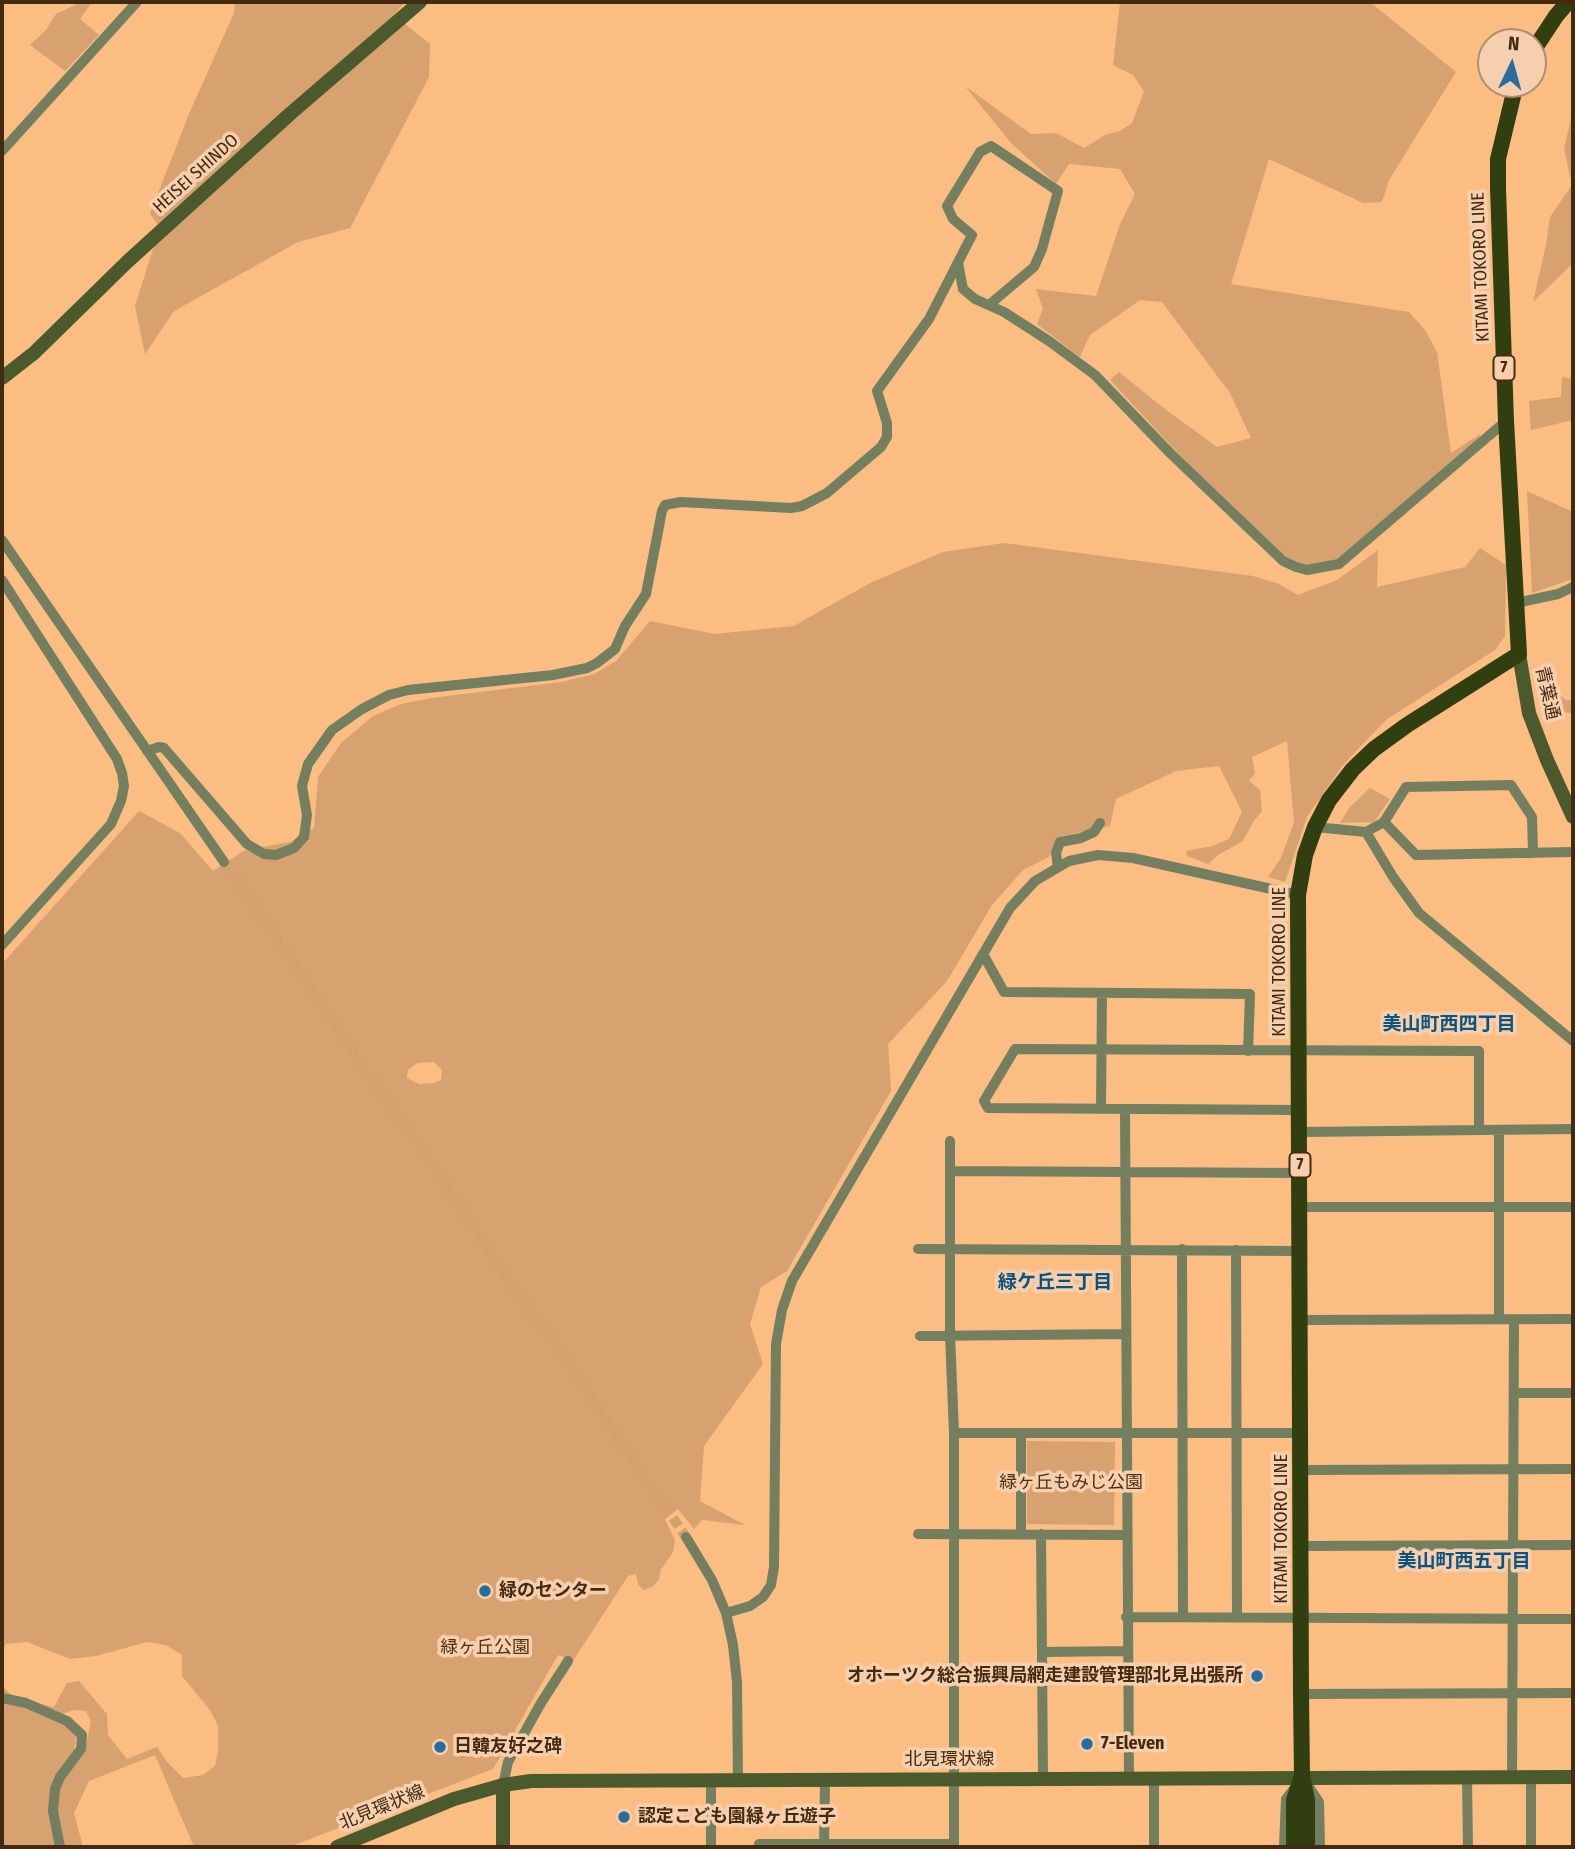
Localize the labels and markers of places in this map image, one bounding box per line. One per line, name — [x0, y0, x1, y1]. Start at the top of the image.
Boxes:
place label: 緑のセンター — [499, 1580, 607, 1602]
marker: 緑のセンター — [477, 1583, 493, 1599]
place label: オホーツク総合振興局網走建設管理部北見出張所 — [847, 1665, 1243, 1687]
marker: オホーツク総合振興局網走建設管理部北見出張所 — [1249, 1668, 1265, 1684]
place label: 7-Eleven — [1101, 1733, 1164, 1755]
place label: 日韓友好之碑 — [454, 1736, 562, 1758]
marker: 7-Eleven — [1079, 1736, 1095, 1752]
marker: 日韓友好之碑 — [432, 1739, 448, 1755]
place label: 認定こども園緑ヶ丘遊子 — [638, 1806, 836, 1828]
marker: 認定こども園緑ヶ丘遊子 — [616, 1809, 632, 1825]

